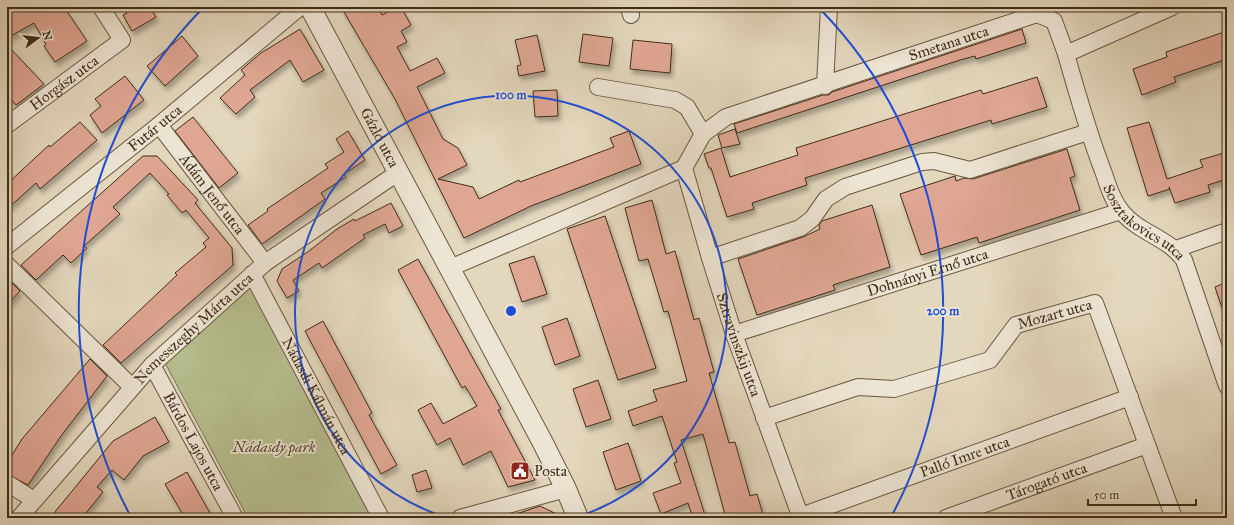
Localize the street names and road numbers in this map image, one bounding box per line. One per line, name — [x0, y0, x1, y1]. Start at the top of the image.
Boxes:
street label: Smetana utca — [906, 22, 991, 65]
street label: Horgász utca — [26, 51, 103, 114]
street label: Futár utca — [124, 100, 186, 155]
street label: Gázló utca — [356, 105, 403, 171]
street label: Ádám Jenő utca — [175, 149, 249, 238]
street label: Sosztakovics utca — [1099, 182, 1190, 264]
street label: Dohnányi Ernő utca — [865, 245, 991, 300]
street label: Nemesszeghy Márta utca — [130, 269, 257, 388]
street label: Sztravinszkij utca — [713, 291, 765, 400]
street label: Mozart utca — [1015, 295, 1094, 333]
street label: Nádasdi Kálmán utca — [278, 334, 355, 458]
street label: Bárdos Lajos utca — [160, 389, 228, 494]
street label: Palló Imre utca — [918, 432, 1012, 481]
street label: Tárogató utca — [1004, 458, 1090, 504]

